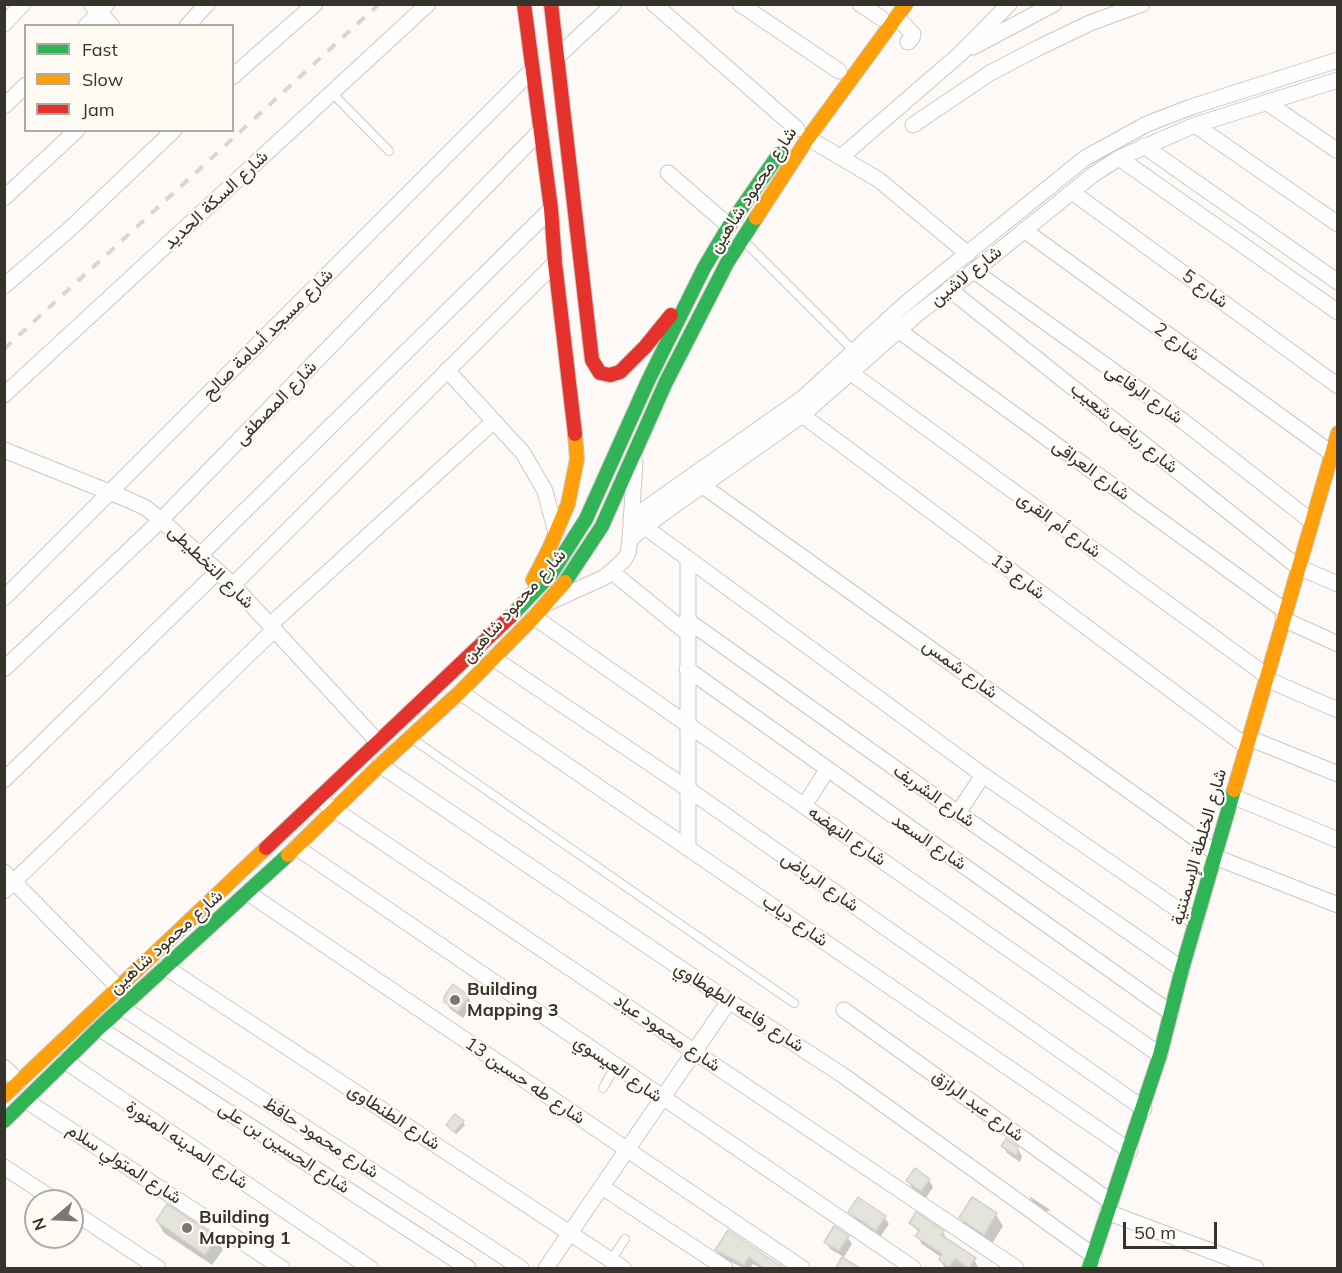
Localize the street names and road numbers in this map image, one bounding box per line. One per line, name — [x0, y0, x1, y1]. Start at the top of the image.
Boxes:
street label: شارع محمود شاهين — [704, 123, 802, 257]
street label: شارع السكة الحديد — [159, 146, 273, 254]
street label: شارع لاشين — [926, 241, 1006, 311]
street label: شارع مسجد أسامة صالح — [198, 264, 338, 404]
street label: شارع 5 — [1178, 265, 1232, 313]
street label: شارع 2 — [1150, 318, 1204, 366]
street label: شارع المصطفى — [230, 356, 322, 450]
street label: شارع الرفاعى — [1101, 359, 1187, 429]
street label: شارع رياض شعيب — [1066, 378, 1182, 478]
street label: شارع العراقى — [1048, 435, 1134, 505]
street label: شارع أم القرى — [1013, 487, 1105, 563]
street label: شارع التخطيطى — [163, 521, 259, 613]
street label: شارع محمود شاهين — [457, 545, 571, 667]
street label: شارع 13 — [987, 550, 1049, 604]
street label: شارع شمس — [918, 634, 1002, 704]
street label: شارع الشريف — [889, 760, 979, 832]
street label: شارع الخلطة الإسمنتية — [1166, 766, 1232, 928]
street label: شارع النهضه — [804, 801, 890, 871]
street label: شارع السعد — [888, 809, 970, 875]
street label: شارع الرياض — [777, 847, 863, 917]
street label: شارع محمود شاهين — [105, 885, 227, 999]
street label: شارع دياب — [758, 890, 832, 952]
street label: شارع رفاعه الطهطاوي — [670, 957, 808, 1057]
street label: شارع محمود عياد — [610, 989, 724, 1077]
street label: شارع العيسوي — [570, 1031, 666, 1107]
street label: شارع طه حسين 13 — [461, 1033, 589, 1129]
street label: شارع عبد الرازق — [928, 1065, 1028, 1147]
street label: شارع الطنطاوى — [344, 1079, 444, 1155]
street label: شارع محمود حافظ — [259, 1093, 383, 1183]
street label: شارع المدينه المنورة — [122, 1096, 252, 1194]
street label: شارع الحسين بن على — [214, 1097, 354, 1199]
street label: شارع المتولي سلام — [63, 1119, 185, 1209]

